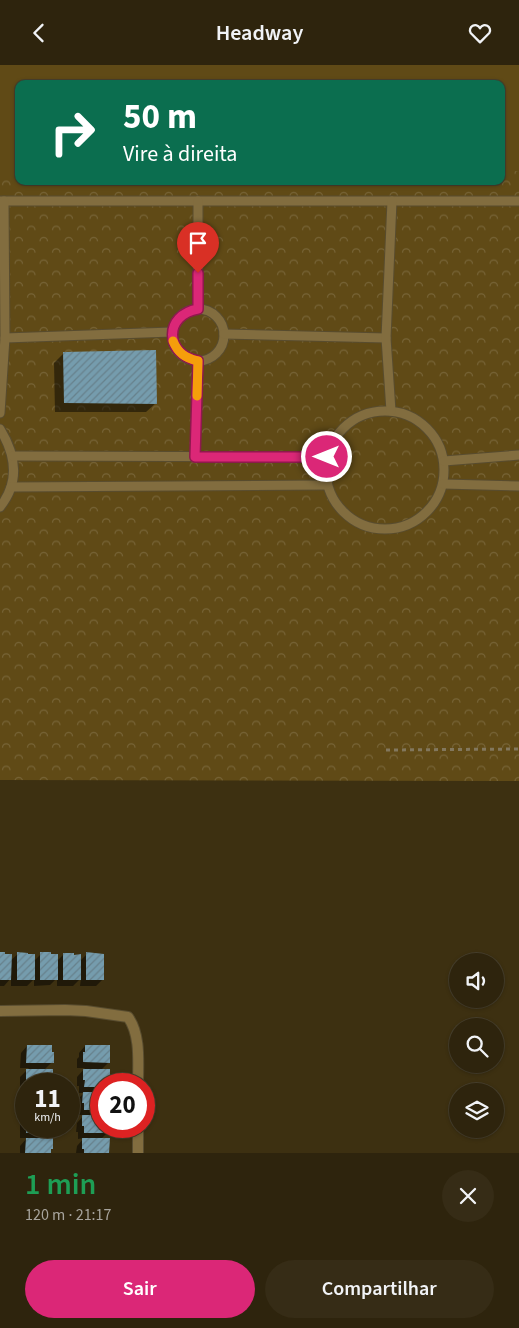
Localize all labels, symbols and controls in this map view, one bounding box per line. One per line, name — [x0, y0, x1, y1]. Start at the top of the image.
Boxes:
text: Headway — [216, 17, 303, 49]
icon: back — [25, 19, 53, 47]
icon: heart — [466, 19, 494, 47]
text: 50 m — [123, 92, 197, 142]
icon: right — [40, 100, 105, 165]
text: Vire à direita — [123, 138, 237, 170]
pin — [177, 222, 219, 273]
icon: arrive — [184, 229, 212, 257]
position arrow — [300, 430, 352, 482]
map controls — [449, 953, 504, 1138]
button: sound — [449, 953, 504, 1008]
button: search — [449, 1018, 504, 1073]
speed limit sign: 20 — [90, 1073, 155, 1138]
text: 11 — [34, 1081, 61, 1117]
button: layers — [449, 1083, 504, 1138]
text: km/h — [34, 1109, 61, 1126]
text: 1 min — [25, 1163, 96, 1206]
button: close — [442, 1170, 494, 1222]
text: 120 m · 21:17 — [25, 1204, 112, 1226]
button: Sair — [25, 1260, 255, 1318]
button: Compartilhar — [265, 1260, 494, 1318]

